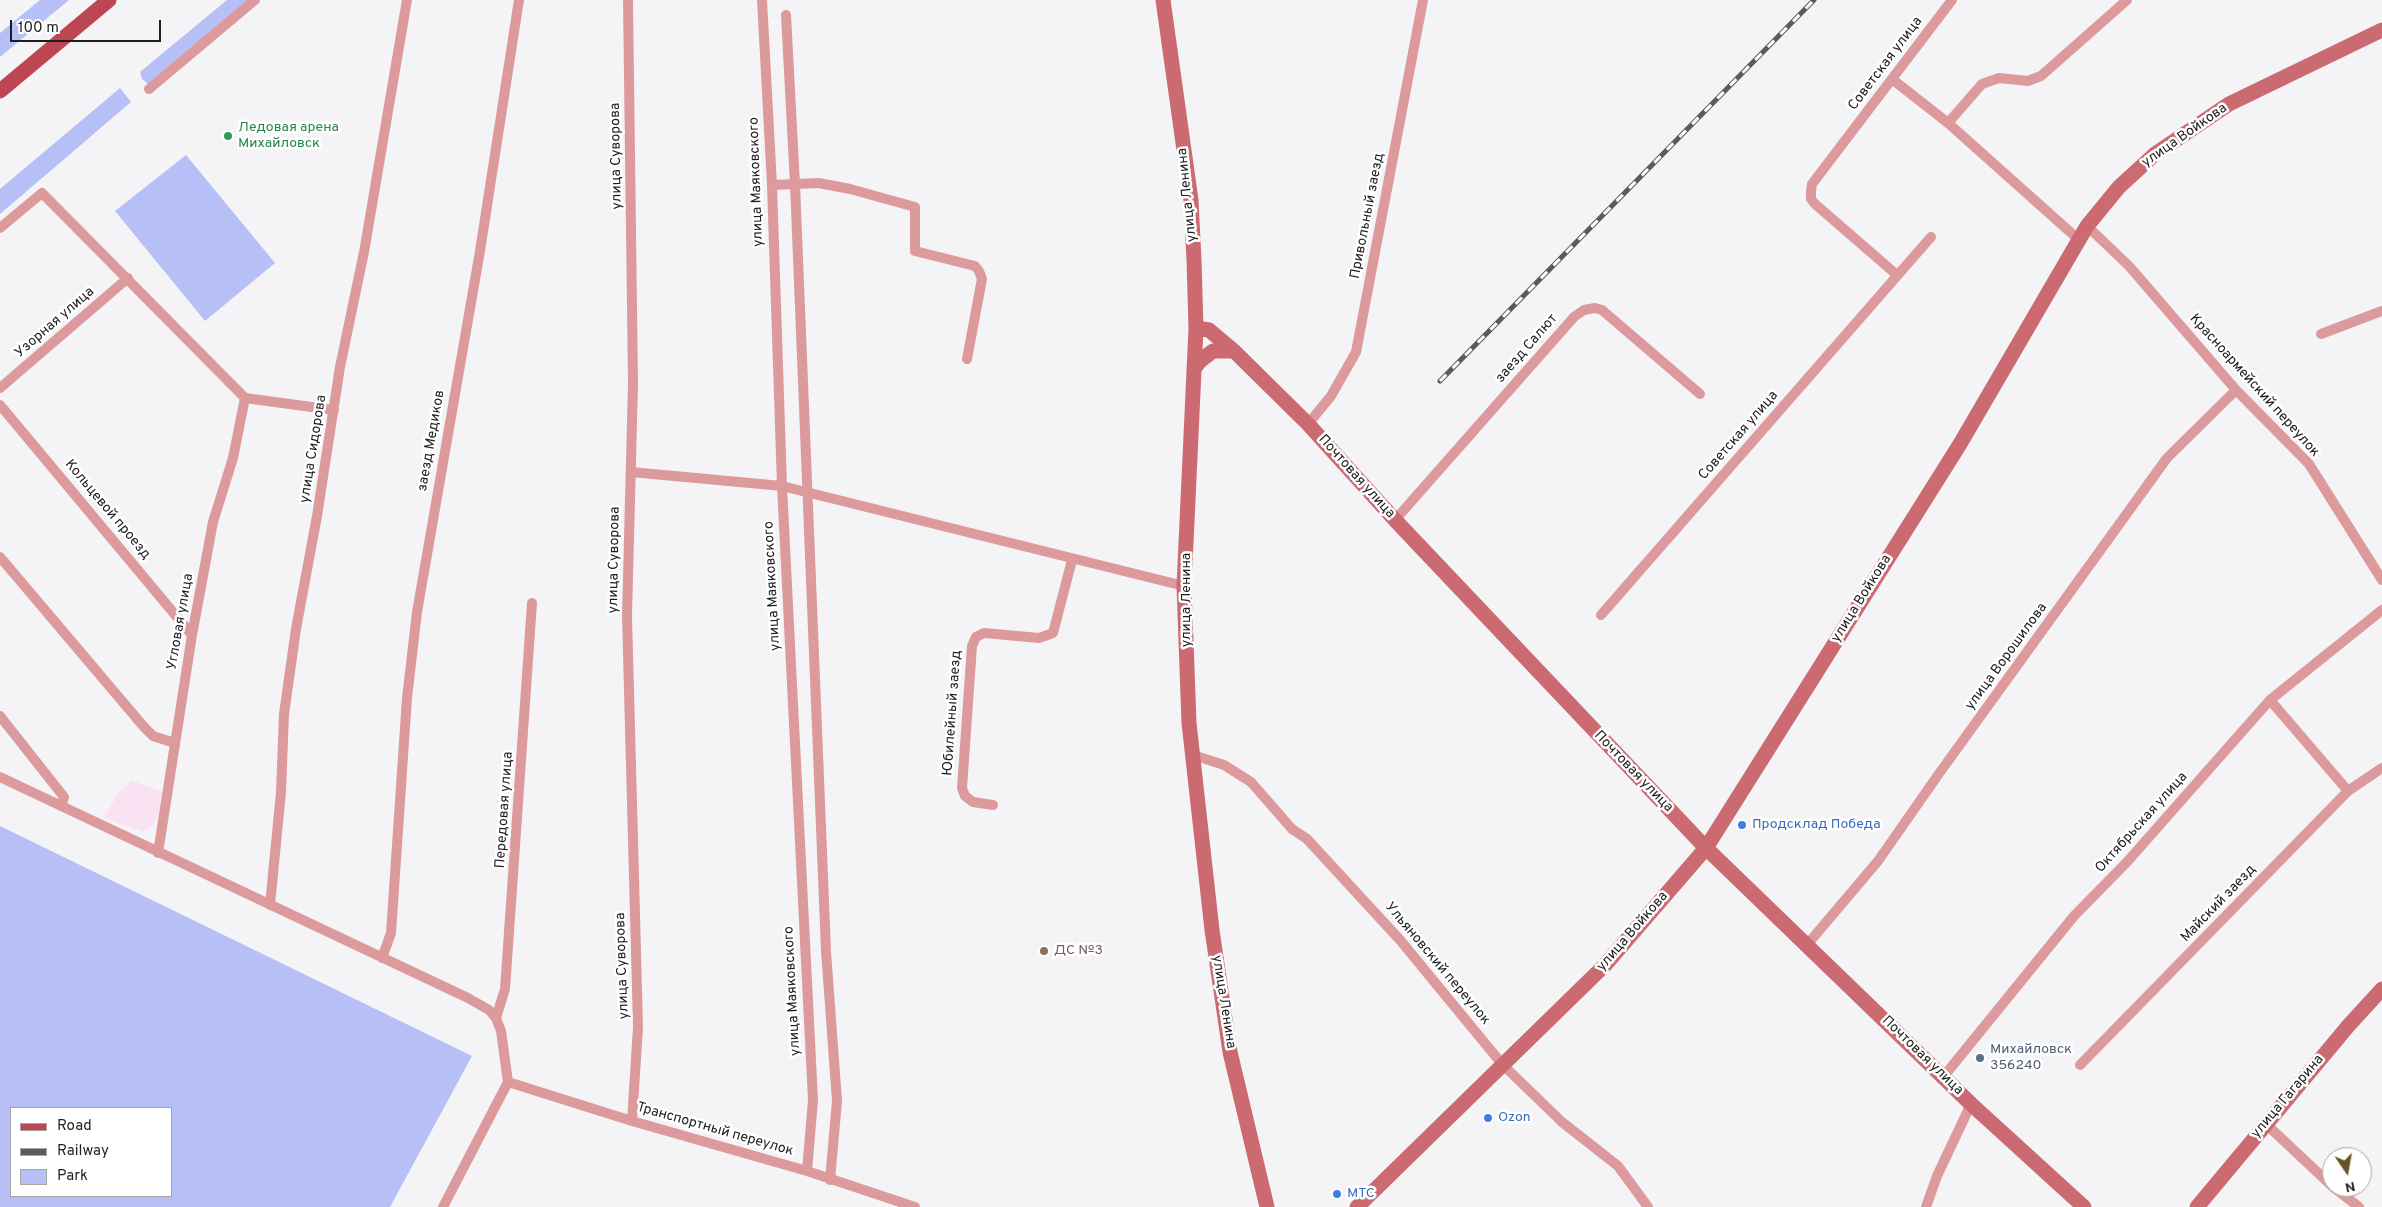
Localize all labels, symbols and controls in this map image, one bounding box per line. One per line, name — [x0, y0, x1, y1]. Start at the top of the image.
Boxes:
scale bar — [12, 10, 164, 42]
street label: Советская улица — [1845, 14, 1927, 114]
text: 100 m — [18, 19, 59, 38]
street label: улица Войкова — [2139, 100, 2231, 172]
street label: улица Суворова — [608, 102, 626, 210]
street label: улица Маяковского — [746, 117, 768, 247]
place label: Ледовая арена Михайловск — [238, 120, 339, 152]
marker: Ледовая арена Михайловск — [222, 130, 234, 142]
street label: улица Ленина — [1175, 147, 1201, 243]
street label: Привольный заезд — [1348, 152, 1388, 280]
street label: Узорная улица — [12, 284, 98, 362]
street label: заезд Салют — [1492, 311, 1562, 387]
street label: Красноармейский переулок — [2185, 311, 2323, 461]
street label: Советская улица — [1696, 388, 1782, 484]
street label: заезд Медиков — [415, 389, 449, 493]
street label: улица Сидорова — [297, 394, 331, 504]
street label: Почтовая улица — [1314, 432, 1398, 522]
street label: Кольцевой проезд — [60, 457, 154, 563]
street label: улица Суворова — [606, 506, 624, 614]
street label: улица Маяковского — [761, 521, 785, 651]
street label: улица Войкова — [1828, 552, 1896, 646]
street label: улица Ленина — [1179, 553, 1195, 647]
street label: Угловая улица — [164, 572, 198, 672]
street label: улица Ворошилова — [1963, 600, 2051, 714]
street label: Юбилейный заезд — [940, 650, 966, 776]
street label: Почтовая улица — [1590, 728, 1676, 816]
street label: Передовая улица — [493, 751, 517, 869]
street label: Октябрьская улица — [2092, 769, 2192, 877]
place label: Продсклад Победа — [1752, 817, 1881, 833]
marker: Продсклад Победа — [1736, 819, 1748, 831]
street label: Майский заезд — [2178, 862, 2260, 946]
street label: улица Войкова — [1594, 889, 1672, 975]
street label: Ульяновский переулок — [1381, 899, 1493, 1029]
street label: улица Суворова — [613, 912, 633, 1020]
street label: улица Маяковского — [781, 926, 805, 1056]
place label: ДС №3 — [1054, 943, 1103, 959]
marker: ДС №3 — [1038, 945, 1050, 957]
street label: улица Ленина — [1207, 954, 1239, 1050]
street label: Почтовая улица — [1878, 1013, 1966, 1099]
place label: Михайловск 356240 — [1990, 1042, 2072, 1074]
marker: Михайловск 356240 — [1974, 1052, 1986, 1064]
street label: улица Гагарина — [2248, 1052, 2328, 1142]
street label: Транспортный переулок — [635, 1100, 795, 1160]
legend — [10, 1107, 172, 1197]
place label: Ozon — [1498, 1110, 1531, 1126]
marker: Ozon — [1482, 1112, 1494, 1124]
text: Road — [57, 1117, 92, 1136]
text: Railway — [57, 1142, 109, 1161]
north arrow — [2322, 1147, 2372, 1197]
text: Park — [57, 1167, 88, 1186]
text: N — [2343, 1177, 2357, 1196]
place label: МТС — [1347, 1186, 1375, 1202]
marker: МТС — [1331, 1188, 1343, 1200]

